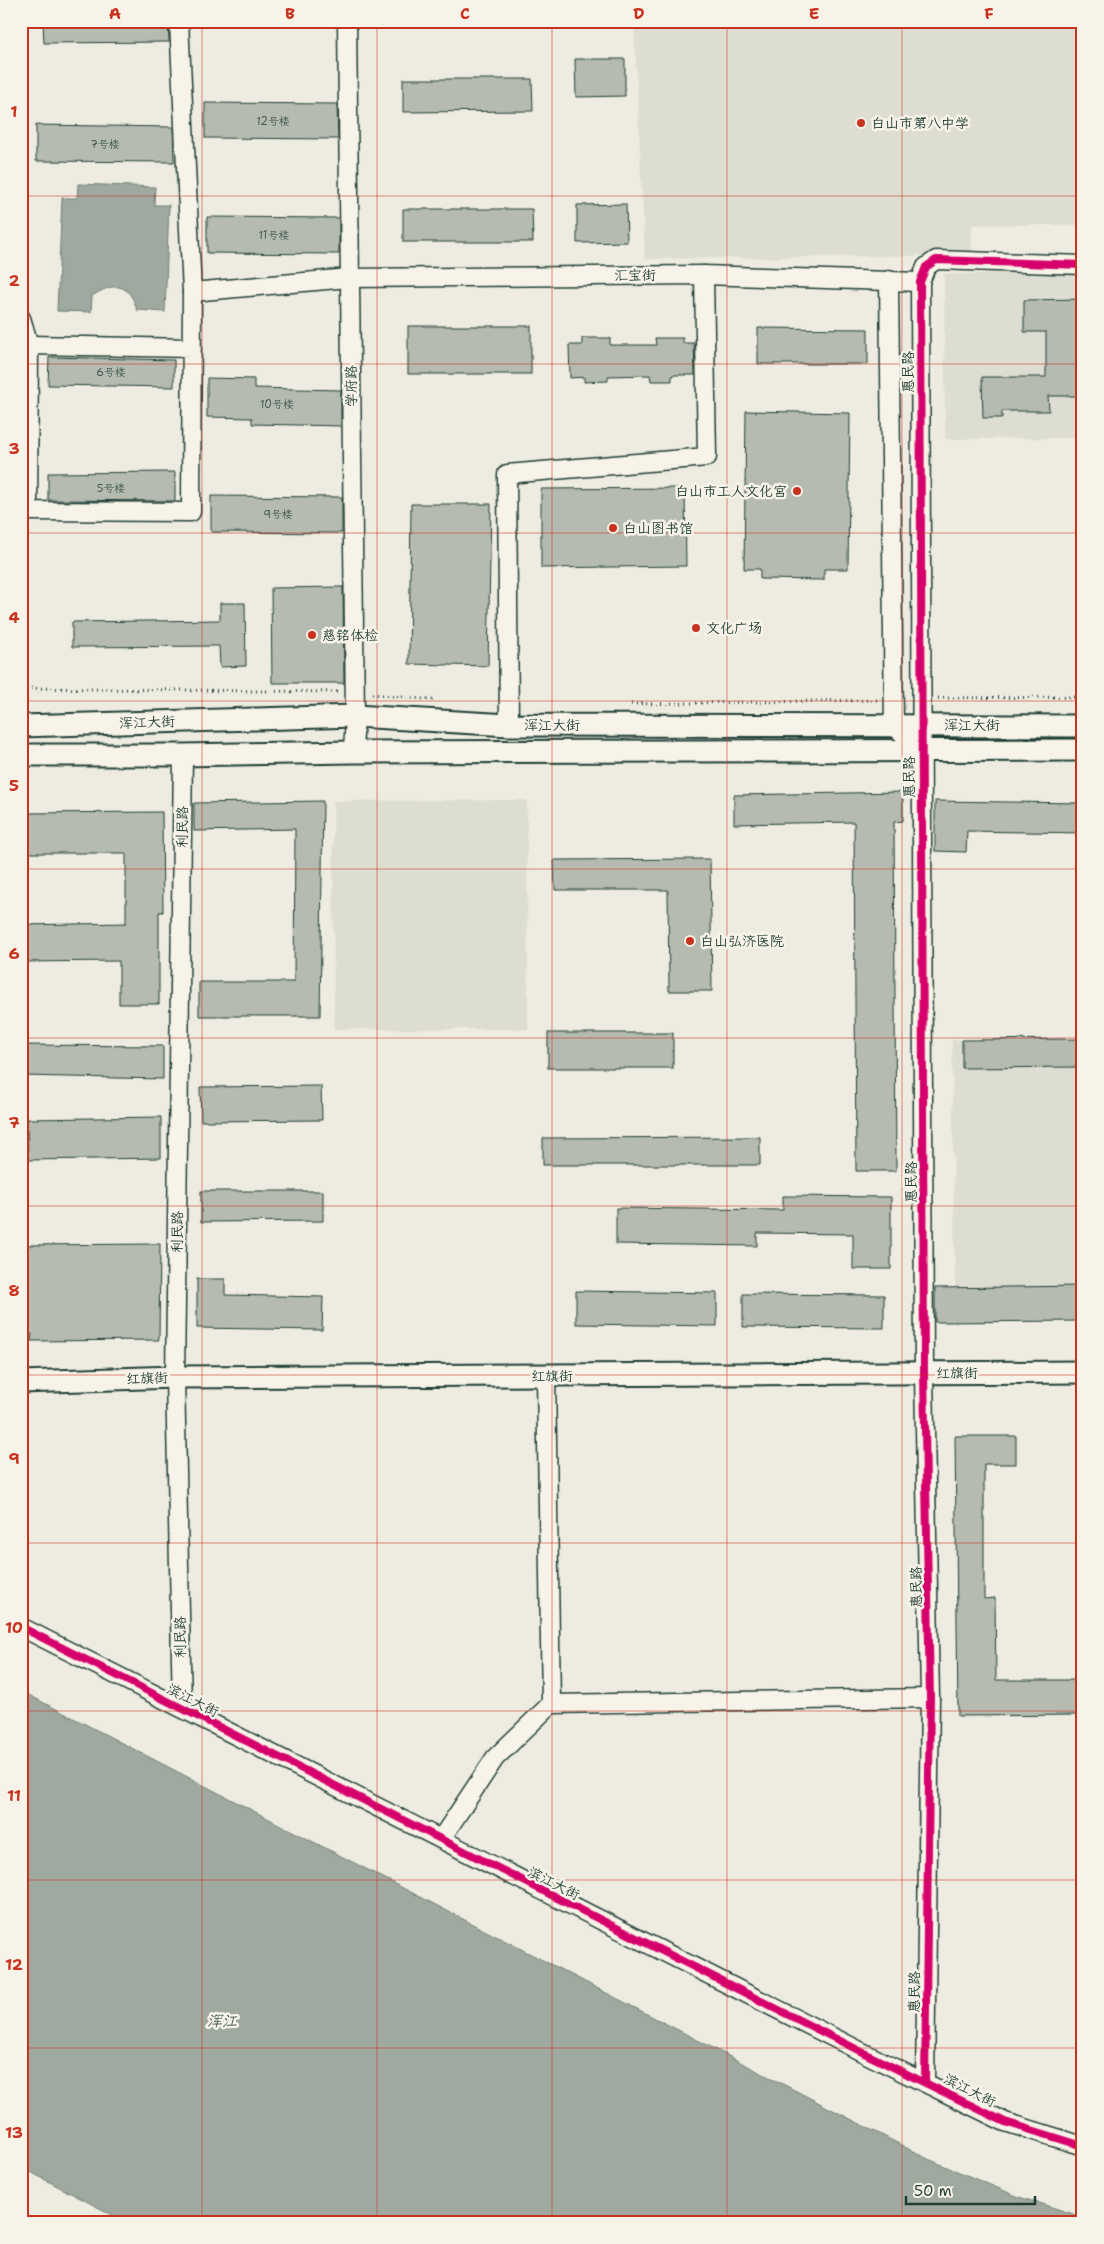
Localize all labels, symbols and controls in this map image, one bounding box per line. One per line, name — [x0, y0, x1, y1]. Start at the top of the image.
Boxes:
text: A — [109, 3, 121, 24]
text: B — [285, 3, 295, 24]
text: C — [460, 3, 470, 24]
text: D — [633, 3, 645, 24]
text: E — [809, 3, 819, 24]
text: F — [984, 3, 994, 24]
text: 1 — [10, 101, 18, 122]
house number: 12号楼 — [256, 114, 290, 129]
place label: 白山市第八中学 — [871, 114, 969, 132]
marker: 白山市第八中学 — [855, 117, 867, 129]
house number: 7号楼 — [90, 137, 120, 152]
house number: 11号楼 — [259, 228, 289, 243]
street label: 汇宝街 — [614, 266, 656, 284]
text: 2 — [8, 270, 20, 291]
street label: 惠民路 — [899, 351, 917, 393]
house number: 6号楼 — [96, 365, 126, 380]
street label: 学府路 — [342, 365, 360, 407]
house number: 10号楼 — [260, 397, 294, 412]
text: 3 — [8, 438, 20, 459]
house number: 5号楼 — [97, 481, 125, 496]
place label: 白山市工人文化宫 — [675, 482, 787, 500]
marker: 白山市工人文化宫 — [791, 485, 803, 497]
house number: 9号楼 — [263, 507, 293, 522]
place label: 白山图书馆 — [623, 519, 693, 537]
marker: 白山图书馆 — [607, 522, 619, 534]
text: 4 — [8, 607, 20, 628]
place label: 文化广场 — [706, 619, 762, 637]
marker: 文化广场 — [690, 622, 702, 634]
place label: 慈铭体检 — [322, 626, 378, 644]
marker: 慈铭体检 — [306, 629, 318, 641]
street label: 浑江大街 — [119, 712, 175, 732]
street label: 浑江大街 — [524, 716, 580, 734]
street label: 浑江大街 — [944, 716, 1000, 734]
street label: 惠民路 — [900, 756, 918, 798]
text: 5 — [9, 775, 19, 796]
street label: 利民路 — [173, 806, 191, 848]
place label: 白山弘济医院 — [700, 932, 784, 950]
marker: 白山弘济医院 — [684, 935, 696, 947]
text: 6 — [8, 943, 20, 964]
text: 7 — [8, 1112, 20, 1133]
street label: 惠民路 — [902, 1161, 920, 1203]
street label: 利民路 — [168, 1211, 186, 1253]
text: 8 — [8, 1280, 20, 1301]
street label: 红旗街 — [936, 1364, 978, 1382]
street label: 红旗街 — [531, 1367, 573, 1385]
street label: 红旗街 — [126, 1368, 168, 1388]
text: 9 — [8, 1448, 20, 1469]
street label: 惠民路 — [907, 1566, 925, 1608]
street label: 利民路 — [171, 1616, 189, 1658]
text: 10 — [5, 1617, 23, 1638]
street label: 滨江大街 — [164, 1679, 222, 1721]
text: 11 — [7, 1785, 21, 1806]
street label: 滨江大街 — [525, 1862, 583, 1904]
text: 12 — [5, 1954, 23, 1975]
street label: 惠民路 — [905, 1971, 923, 2013]
water label: 浑江 — [207, 2011, 238, 2031]
street label: 滨江大街 — [941, 2069, 999, 2111]
text: 13 — [5, 2122, 23, 2143]
scale bar — [906, 2174, 1035, 2206]
text: 50 m — [914, 2181, 952, 2201]

